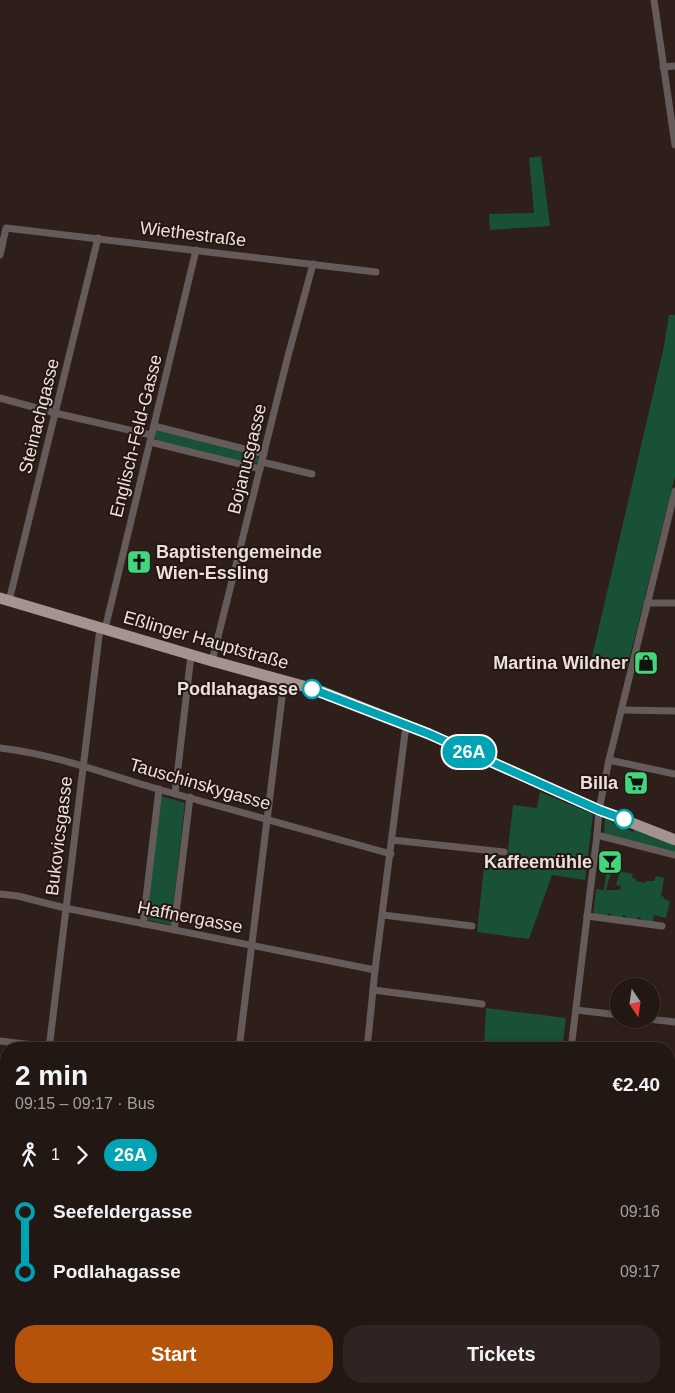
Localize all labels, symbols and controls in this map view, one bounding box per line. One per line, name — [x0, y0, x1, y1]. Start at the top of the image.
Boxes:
street label: Wiethestraße — [139, 218, 247, 250]
street label: Englisch-Feld-Gasse — [106, 353, 166, 519]
street label: Steinachgasse — [15, 356, 63, 476]
street label: Bojanusgasse — [224, 402, 270, 516]
place label: Baptistengemeinde Wien-Essling — [156, 542, 322, 583]
church icon: Baptistengemeinde Wien-Essling — [126, 549, 152, 575]
street label: Eßlinger Hauptstraße — [121, 607, 291, 673]
shop icon: Martina Wildner — [633, 650, 659, 676]
place label: Martina Wildner — [493, 653, 628, 673]
place label: Podlahagasse — [177, 679, 298, 699]
marker: Podlahagasse — [302, 679, 322, 699]
line badge: 26A — [440, 736, 498, 768]
text: 26A — [452, 742, 486, 762]
street label: Tauschinskygasse — [127, 754, 273, 814]
supermarket icon: Billa — [623, 770, 649, 796]
place label: Billa — [580, 773, 619, 793]
street label: Bukovicsgasse — [42, 775, 76, 897]
unlabelled marker — [614, 809, 634, 829]
bar icon: Kaffeemühle — [597, 849, 623, 875]
place label: Kaffeemühle — [484, 852, 592, 872]
street label: Haffnergasse — [136, 897, 244, 937]
north arrow — [610, 978, 660, 1028]
map controls — [610, 978, 660, 1028]
text: 2 min — [15, 1060, 88, 1091]
text: €2.40 — [612, 1074, 660, 1095]
text: 09:15 – 09:17 · Bus — [15, 1095, 155, 1112]
icon: walk — [15, 1141, 43, 1169]
icon: forward — [68, 1141, 96, 1169]
text: 26A — [114, 1145, 147, 1165]
text: 1 — [51, 1146, 60, 1163]
text: Seefeldergasse — [53, 1201, 192, 1222]
text: 09:16 — [620, 1203, 660, 1220]
text: Podlahagasse — [53, 1261, 181, 1282]
text: 09:17 — [620, 1263, 660, 1280]
button: Start — [15, 1325, 333, 1383]
button: Tickets — [343, 1325, 660, 1383]

